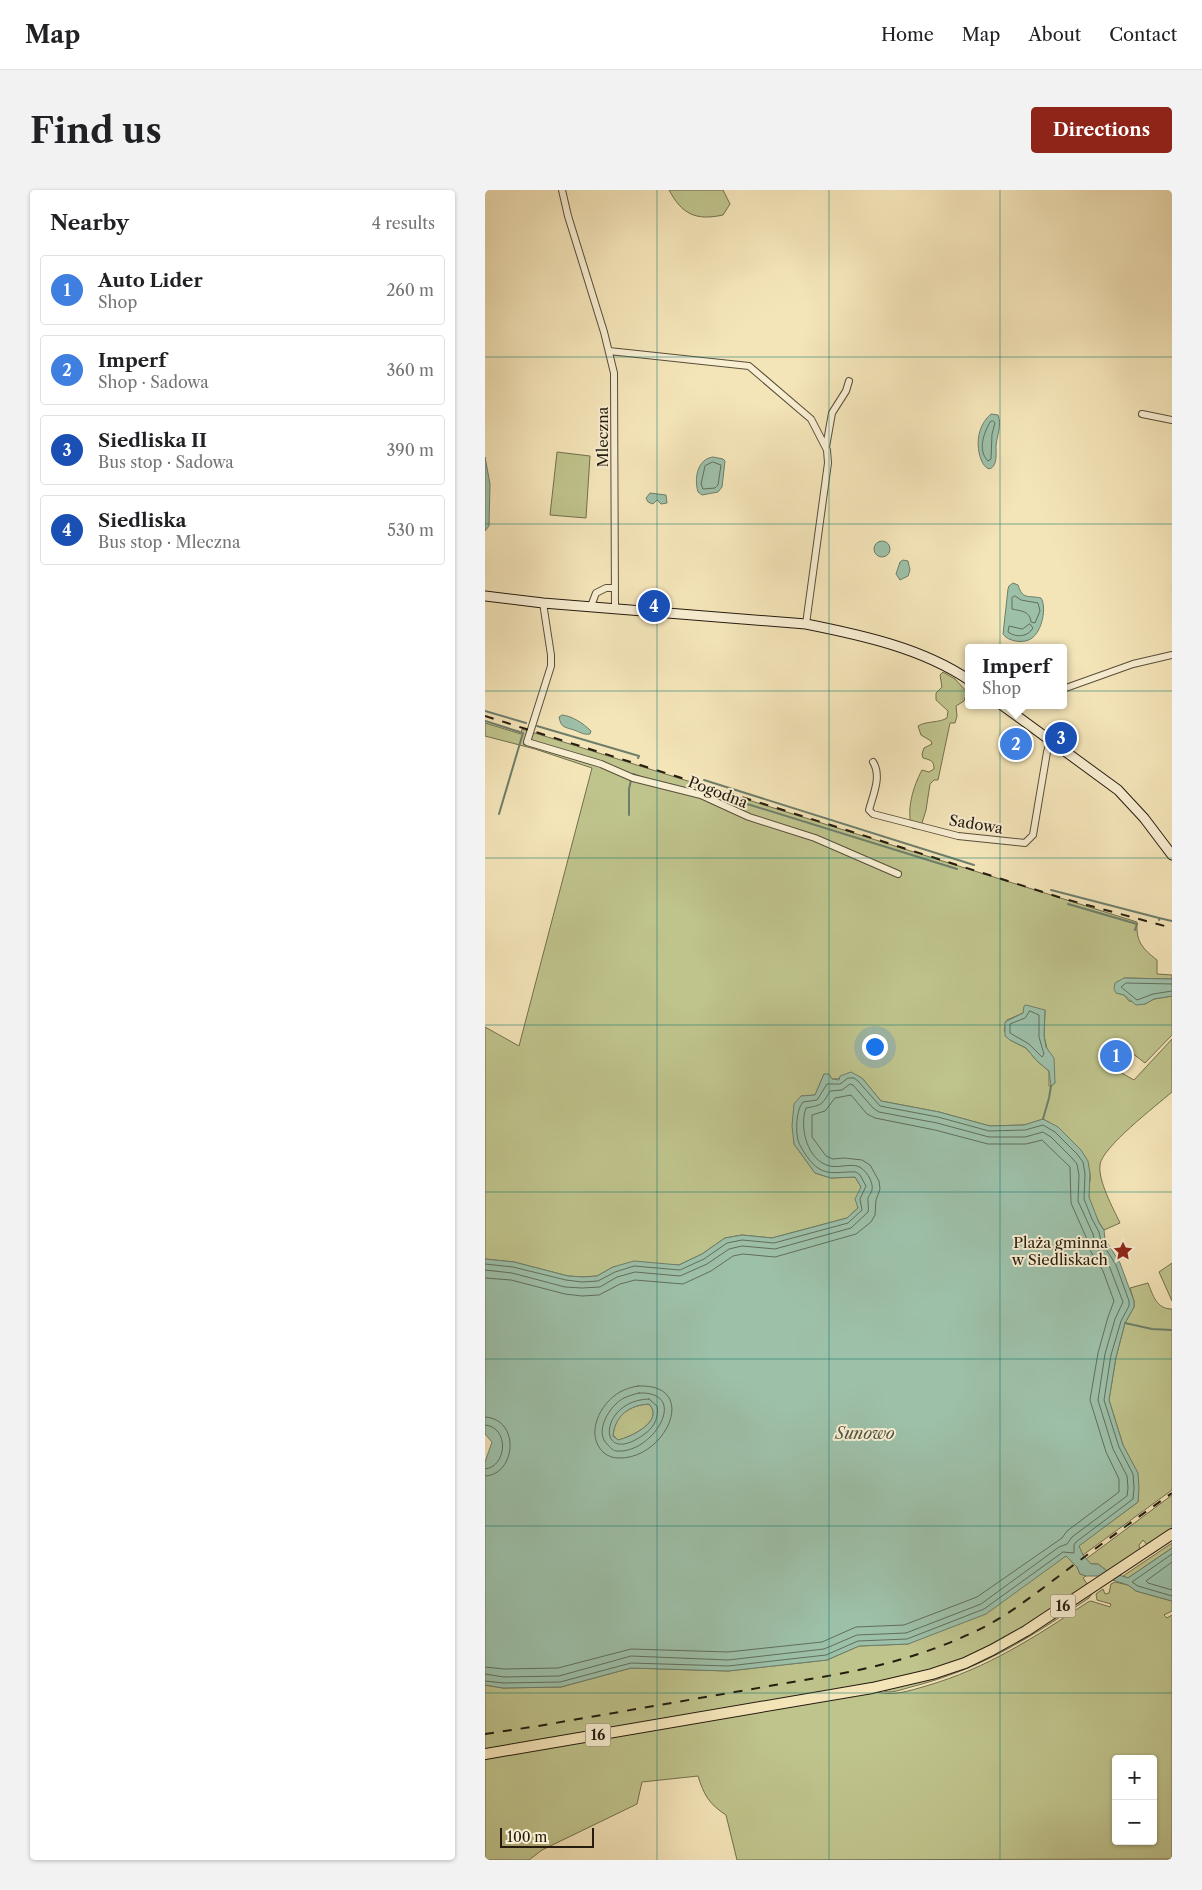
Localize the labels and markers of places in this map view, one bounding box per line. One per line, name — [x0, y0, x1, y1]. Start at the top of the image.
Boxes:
pin: 4 — [638, 587, 670, 625]
pin: 3 — [1045, 719, 1077, 757]
pin: 2 — [1000, 725, 1032, 763]
pin: 1 — [1100, 1037, 1132, 1075]
place label: Plaża gminna w Siedliskach — [1011, 1233, 1109, 1269]
place icon: Plaża gminna w Siedliskach — [1112, 1240, 1134, 1262]

